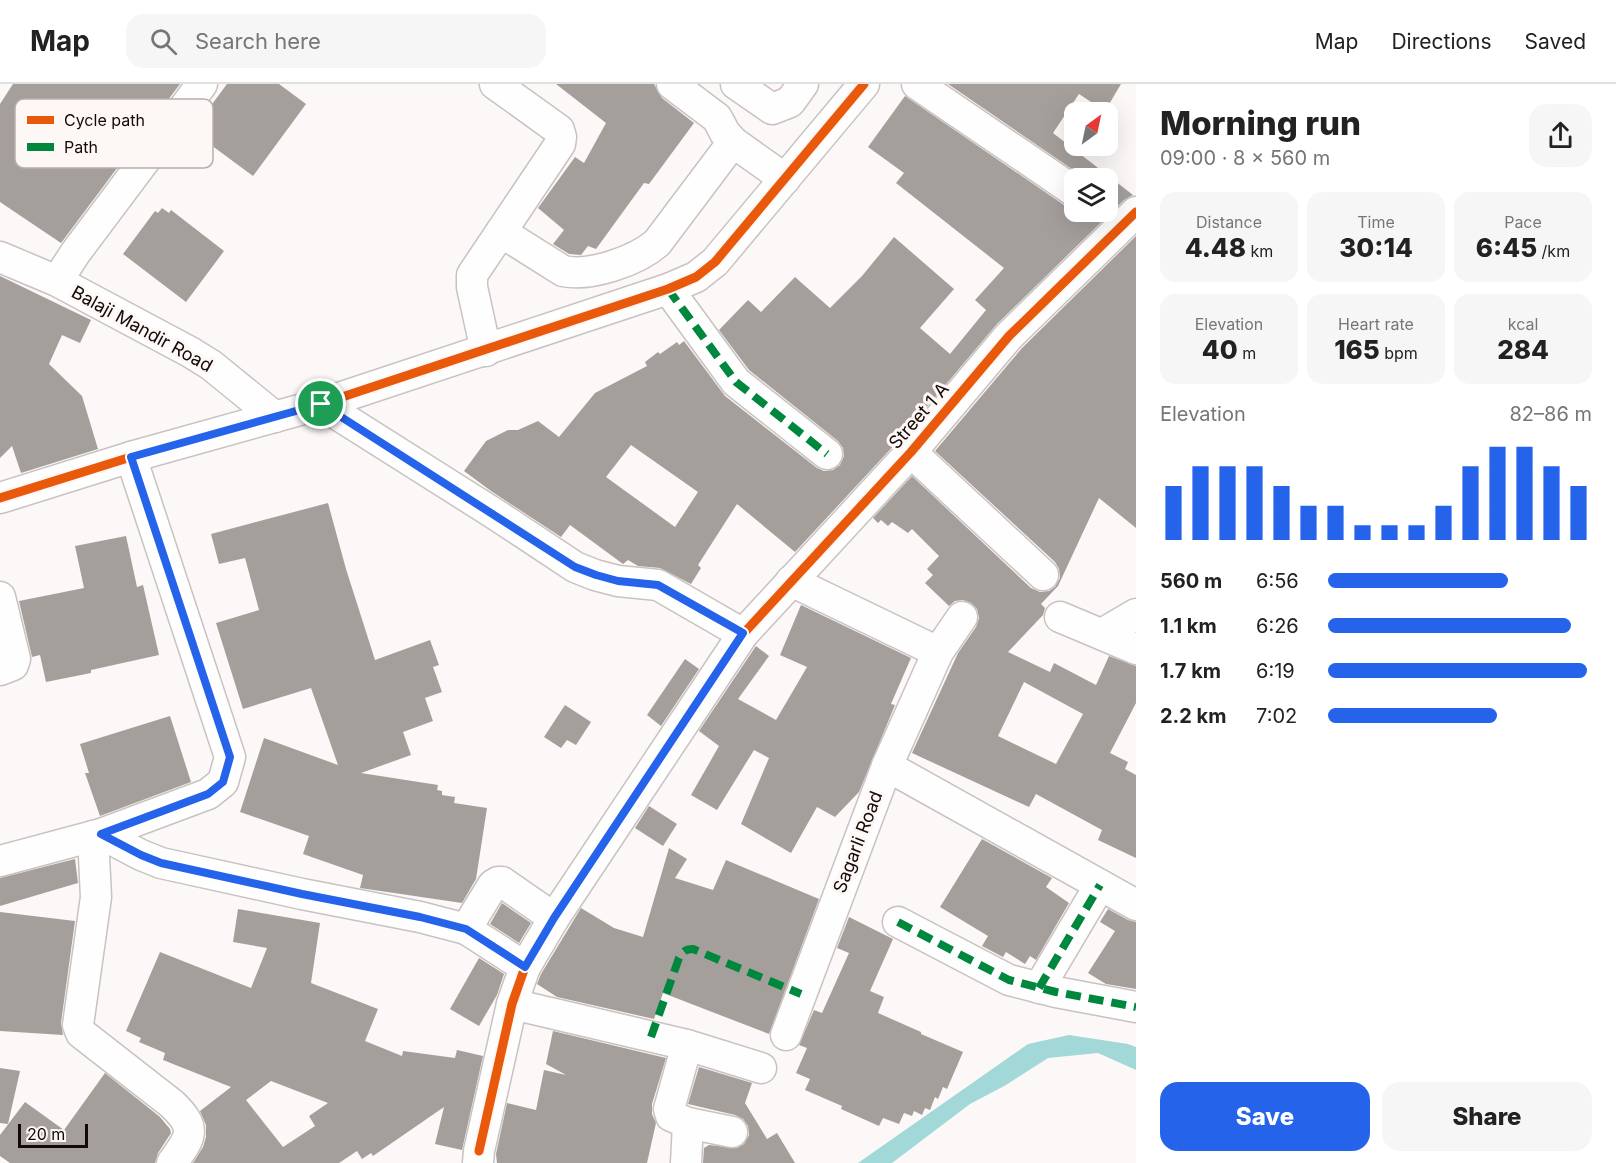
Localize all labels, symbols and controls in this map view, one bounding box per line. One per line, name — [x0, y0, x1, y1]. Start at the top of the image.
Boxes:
search box — [126, 14, 546, 68]
text: Map — [30, 24, 90, 58]
icon: search — [147, 25, 180, 58]
text: Search here — [195, 28, 321, 54]
text: Map — [1315, 29, 1358, 54]
text: Directions — [1391, 29, 1492, 54]
text: Saved — [1525, 29, 1586, 54]
legend — [15, 99, 213, 168]
north arrow — [1064, 102, 1118, 156]
map controls — [1064, 102, 1118, 222]
text: Morning run — [1160, 103, 1361, 143]
button: share — [1529, 104, 1592, 167]
text: Cycle path — [64, 110, 145, 130]
text: Path — [64, 137, 98, 157]
text: 09:00 · 8 × 560 m — [1160, 146, 1330, 170]
button: layers — [1064, 168, 1118, 222]
text: Distance — [1196, 212, 1262, 232]
text: Time — [1357, 212, 1395, 232]
text: Pace — [1504, 212, 1542, 232]
text: 4.48 — [1185, 232, 1246, 263]
text: 30:14 — [1339, 232, 1413, 263]
text: 6:45 — [1476, 232, 1537, 263]
text: km — [1246, 241, 1273, 261]
text: /km — [1537, 241, 1570, 261]
street label: Balaji Mandir Road — [68, 281, 216, 376]
text: Elevation — [1195, 314, 1263, 334]
text: Heart rate — [1338, 314, 1414, 334]
text: kcal — [1508, 314, 1538, 334]
text: 40 — [1202, 334, 1238, 365]
text: 165 — [1334, 334, 1380, 365]
text: 284 — [1497, 334, 1549, 365]
text: m — [1238, 343, 1256, 363]
text: bpm — [1380, 343, 1418, 363]
pin — [295, 378, 346, 429]
street label: Street 1 A — [884, 378, 953, 453]
icon: arrive — [304, 387, 337, 420]
text: Elevation — [1160, 402, 1246, 426]
text: 82–86 m — [1510, 402, 1592, 426]
text: 560 m — [1160, 569, 1222, 593]
text: 6:56 — [1256, 569, 1299, 593]
text: 1.1 km — [1160, 614, 1217, 638]
text: 6:26 — [1256, 614, 1299, 638]
text: 1.7 km — [1160, 659, 1221, 683]
text: 6:19 — [1256, 659, 1295, 683]
text: 2.2 km — [1160, 704, 1226, 728]
text: 7:02 — [1256, 704, 1297, 728]
street label: Sagarli Road — [829, 788, 887, 896]
button: Save — [1160, 1082, 1370, 1151]
button: Share — [1382, 1082, 1592, 1151]
scale bar — [18, 1121, 88, 1148]
text: 20 m — [27, 1124, 65, 1144]

